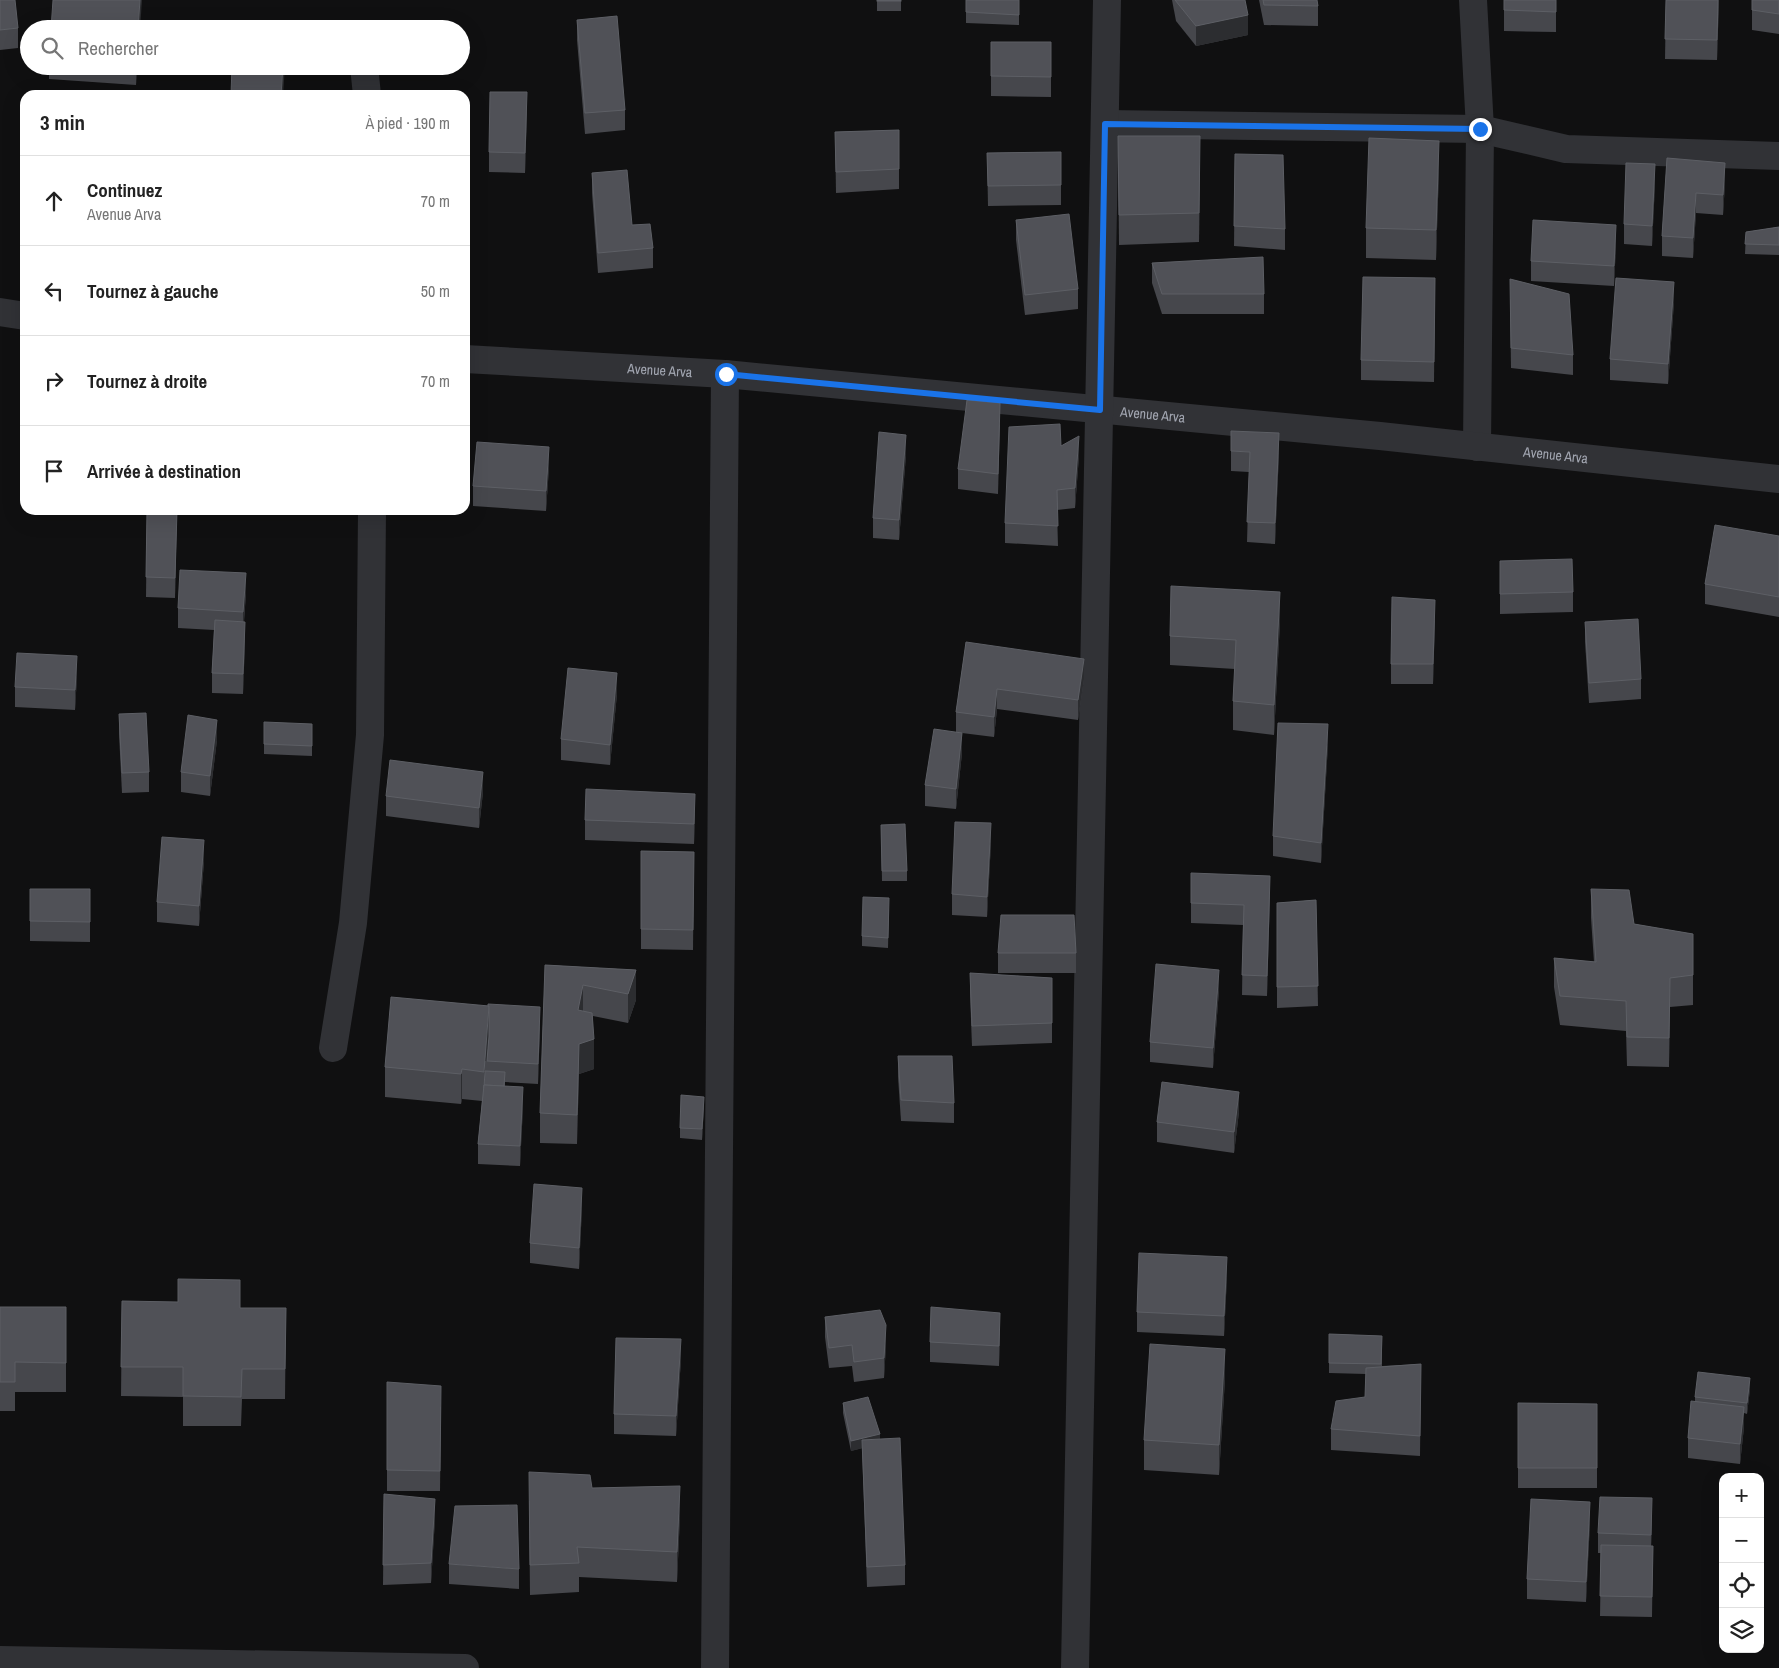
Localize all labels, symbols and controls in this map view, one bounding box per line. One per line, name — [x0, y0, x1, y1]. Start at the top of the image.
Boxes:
search box — [20, 20, 470, 75]
icon: search — [38, 34, 66, 62]
text: Rechercher — [78, 35, 159, 61]
text: 3 min — [40, 108, 85, 137]
text: À pied · 190 m — [365, 112, 450, 134]
route end — [1469, 118, 1492, 141]
text: Continuez — [87, 177, 162, 203]
icon: ahead — [40, 187, 68, 215]
text: 70 m — [421, 190, 450, 212]
text: Avenue Arva — [87, 203, 161, 225]
icon: left — [40, 277, 68, 305]
text: Tournez à gauche — [87, 278, 218, 304]
text: 50 m — [421, 280, 450, 302]
street label: Avenue Arva — [626, 359, 693, 381]
route start — [715, 363, 738, 386]
icon: right — [40, 367, 68, 395]
text: Tournez à droite — [87, 368, 207, 394]
text: 70 m — [421, 370, 450, 392]
street label: Avenue Arva — [1118, 402, 1186, 427]
street label: Avenue Arva — [1521, 442, 1589, 467]
icon: arrive — [40, 457, 68, 485]
text: Arrivée à destination — [87, 458, 241, 484]
map controls — [1719, 1473, 1764, 1653]
button: + — [1719, 1473, 1764, 1518]
button: − — [1719, 1518, 1764, 1563]
button: locate — [1719, 1563, 1764, 1608]
button: layers — [1719, 1608, 1764, 1653]

